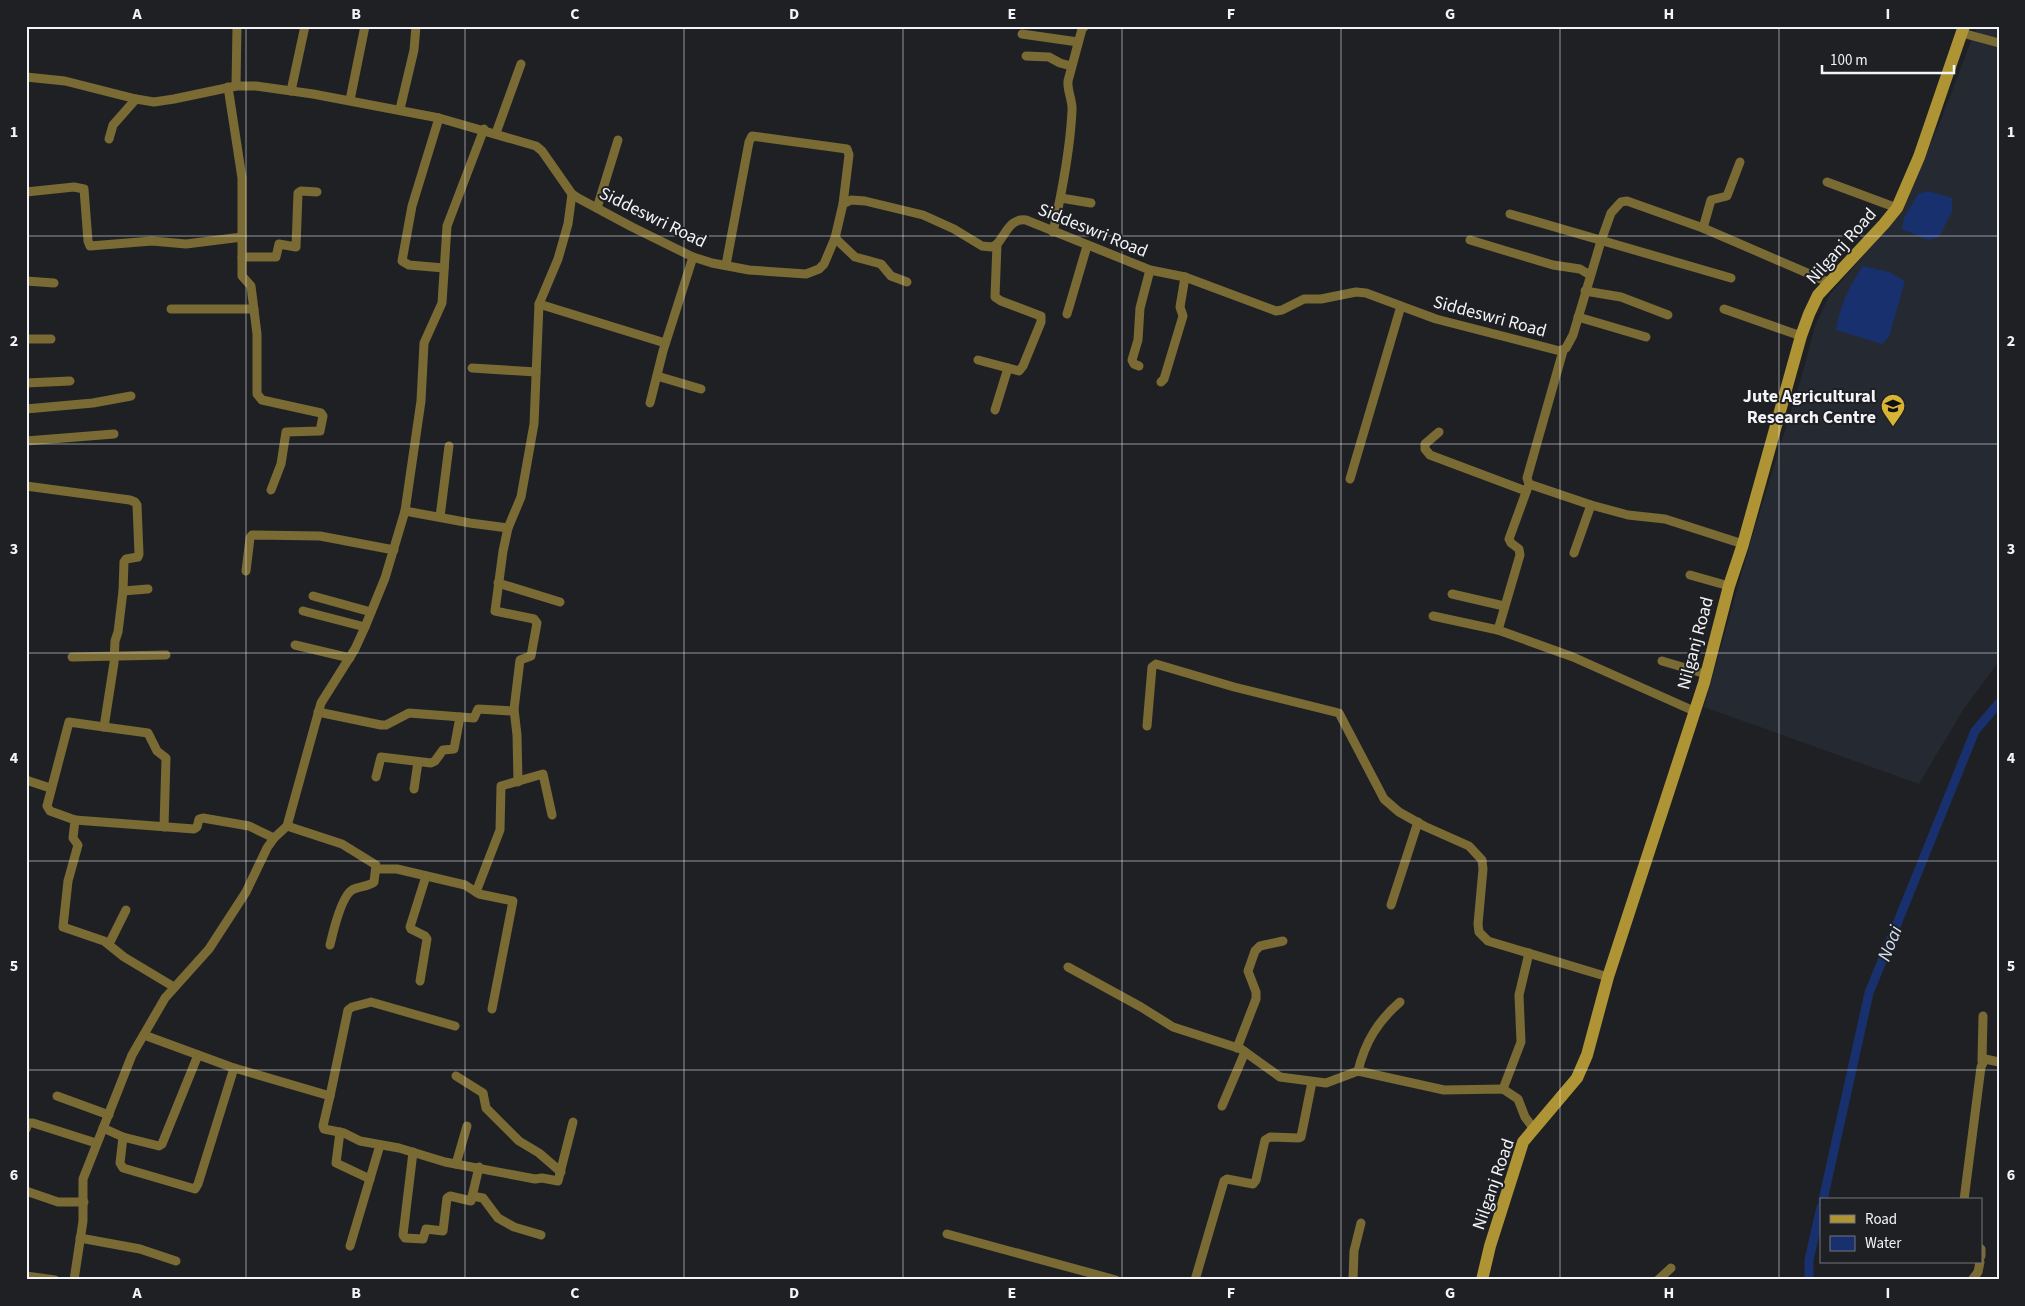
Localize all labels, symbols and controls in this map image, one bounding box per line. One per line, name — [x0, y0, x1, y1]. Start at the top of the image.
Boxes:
text: A — [131, 3, 142, 25]
text: B — [351, 3, 361, 25]
text: C — [570, 3, 580, 25]
text: D — [789, 3, 799, 25]
text: E — [1008, 3, 1016, 25]
text: F — [1227, 3, 1235, 25]
text: G — [1445, 3, 1455, 25]
text: H — [1664, 3, 1674, 25]
text: I — [1886, 3, 1890, 25]
scale bar — [1822, 42, 1955, 74]
text: 100 m — [1830, 50, 1868, 71]
text: 1 — [10, 121, 18, 143]
text: 1 — [2007, 121, 2015, 143]
street label: Siddeswri Road — [595, 181, 711, 254]
street label: Siddeswri Road — [1034, 197, 1151, 264]
street label: Nilganj Road — [1800, 203, 1882, 290]
street label: Siddeswri Road — [1430, 289, 1549, 344]
text: 2 — [10, 330, 18, 352]
text: 2 — [2007, 330, 2015, 352]
place label: Jute Agricultural Research Centre — [1743, 384, 1876, 430]
school or university icon: Jute Agricultural Research Centre — [1880, 393, 1906, 427]
text: 3 — [10, 538, 18, 560]
text: 3 — [2007, 538, 2015, 560]
street label: Nilganj Road — [1671, 594, 1720, 692]
text: 4 — [10, 747, 19, 769]
text: 4 — [2007, 747, 2016, 769]
water label: Noai — [1871, 921, 1910, 965]
text: 5 — [10, 955, 18, 977]
text: 5 — [2007, 955, 2015, 977]
street label: Nilganj Road — [1466, 1135, 1521, 1233]
text: 6 — [10, 1164, 18, 1186]
text: 6 — [2007, 1164, 2015, 1186]
legend — [1820, 1198, 1982, 1264]
text: Road — [1865, 1209, 1897, 1230]
text: Water — [1865, 1233, 1902, 1254]
text: A — [131, 1282, 142, 1304]
text: B — [351, 1282, 361, 1304]
text: C — [570, 1282, 580, 1304]
text: D — [789, 1282, 799, 1304]
text: E — [1008, 1282, 1016, 1304]
text: F — [1227, 1282, 1235, 1304]
text: G — [1445, 1282, 1455, 1304]
text: H — [1664, 1282, 1674, 1304]
text: I — [1886, 1282, 1890, 1304]

